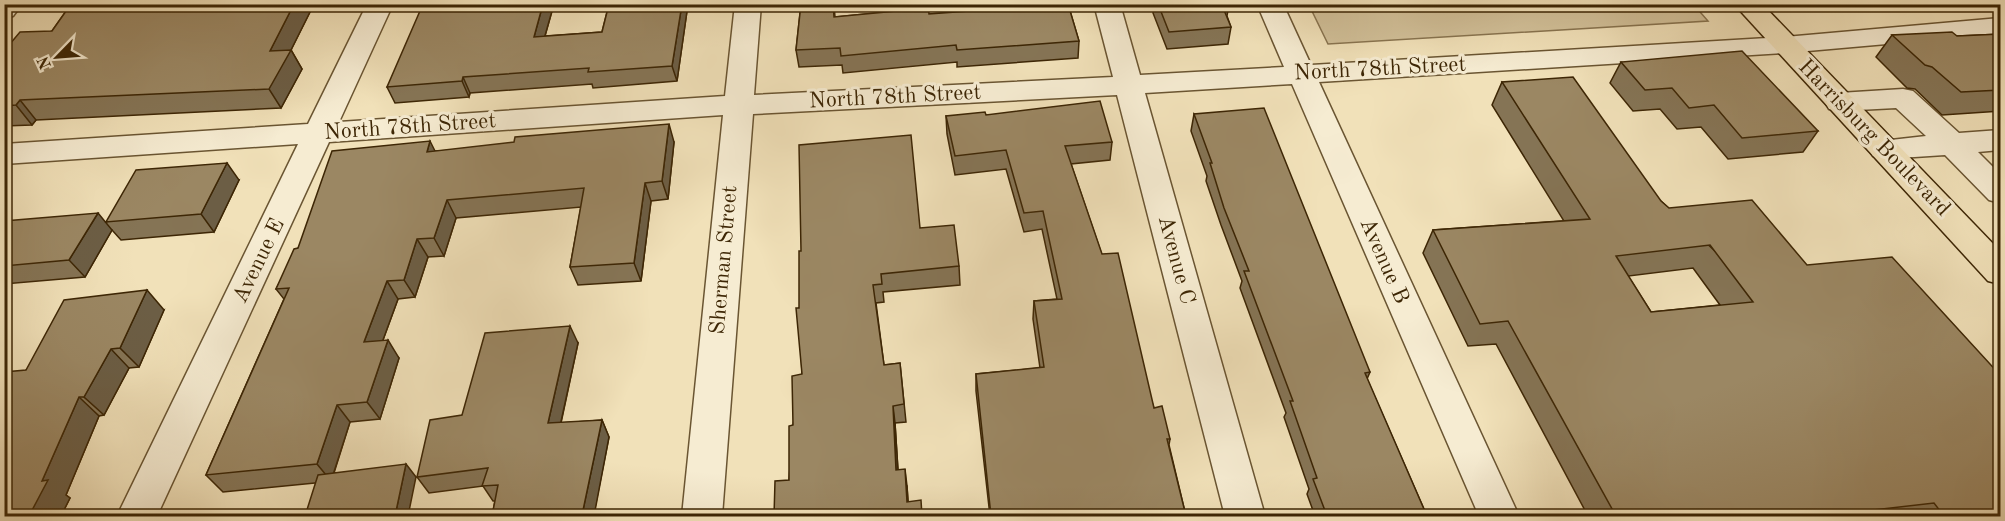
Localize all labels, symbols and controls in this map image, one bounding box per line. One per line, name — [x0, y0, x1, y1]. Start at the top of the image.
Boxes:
north arrow — [27, 27, 87, 87]
text: N — [35, 53, 55, 71]
street label: North 78th Street — [1293, 54, 1467, 84]
street label: Harrisburg Boulevard — [1794, 56, 1954, 220]
street label: North 78th Street — [808, 82, 982, 112]
street label: North 78th Street — [323, 110, 497, 144]
street label: Sherman Street — [707, 185, 741, 335]
street label: Avenue C — [1154, 213, 1198, 307]
street label: Avenue E — [229, 215, 289, 307]
street label: Avenue B — [1355, 215, 1413, 307]

